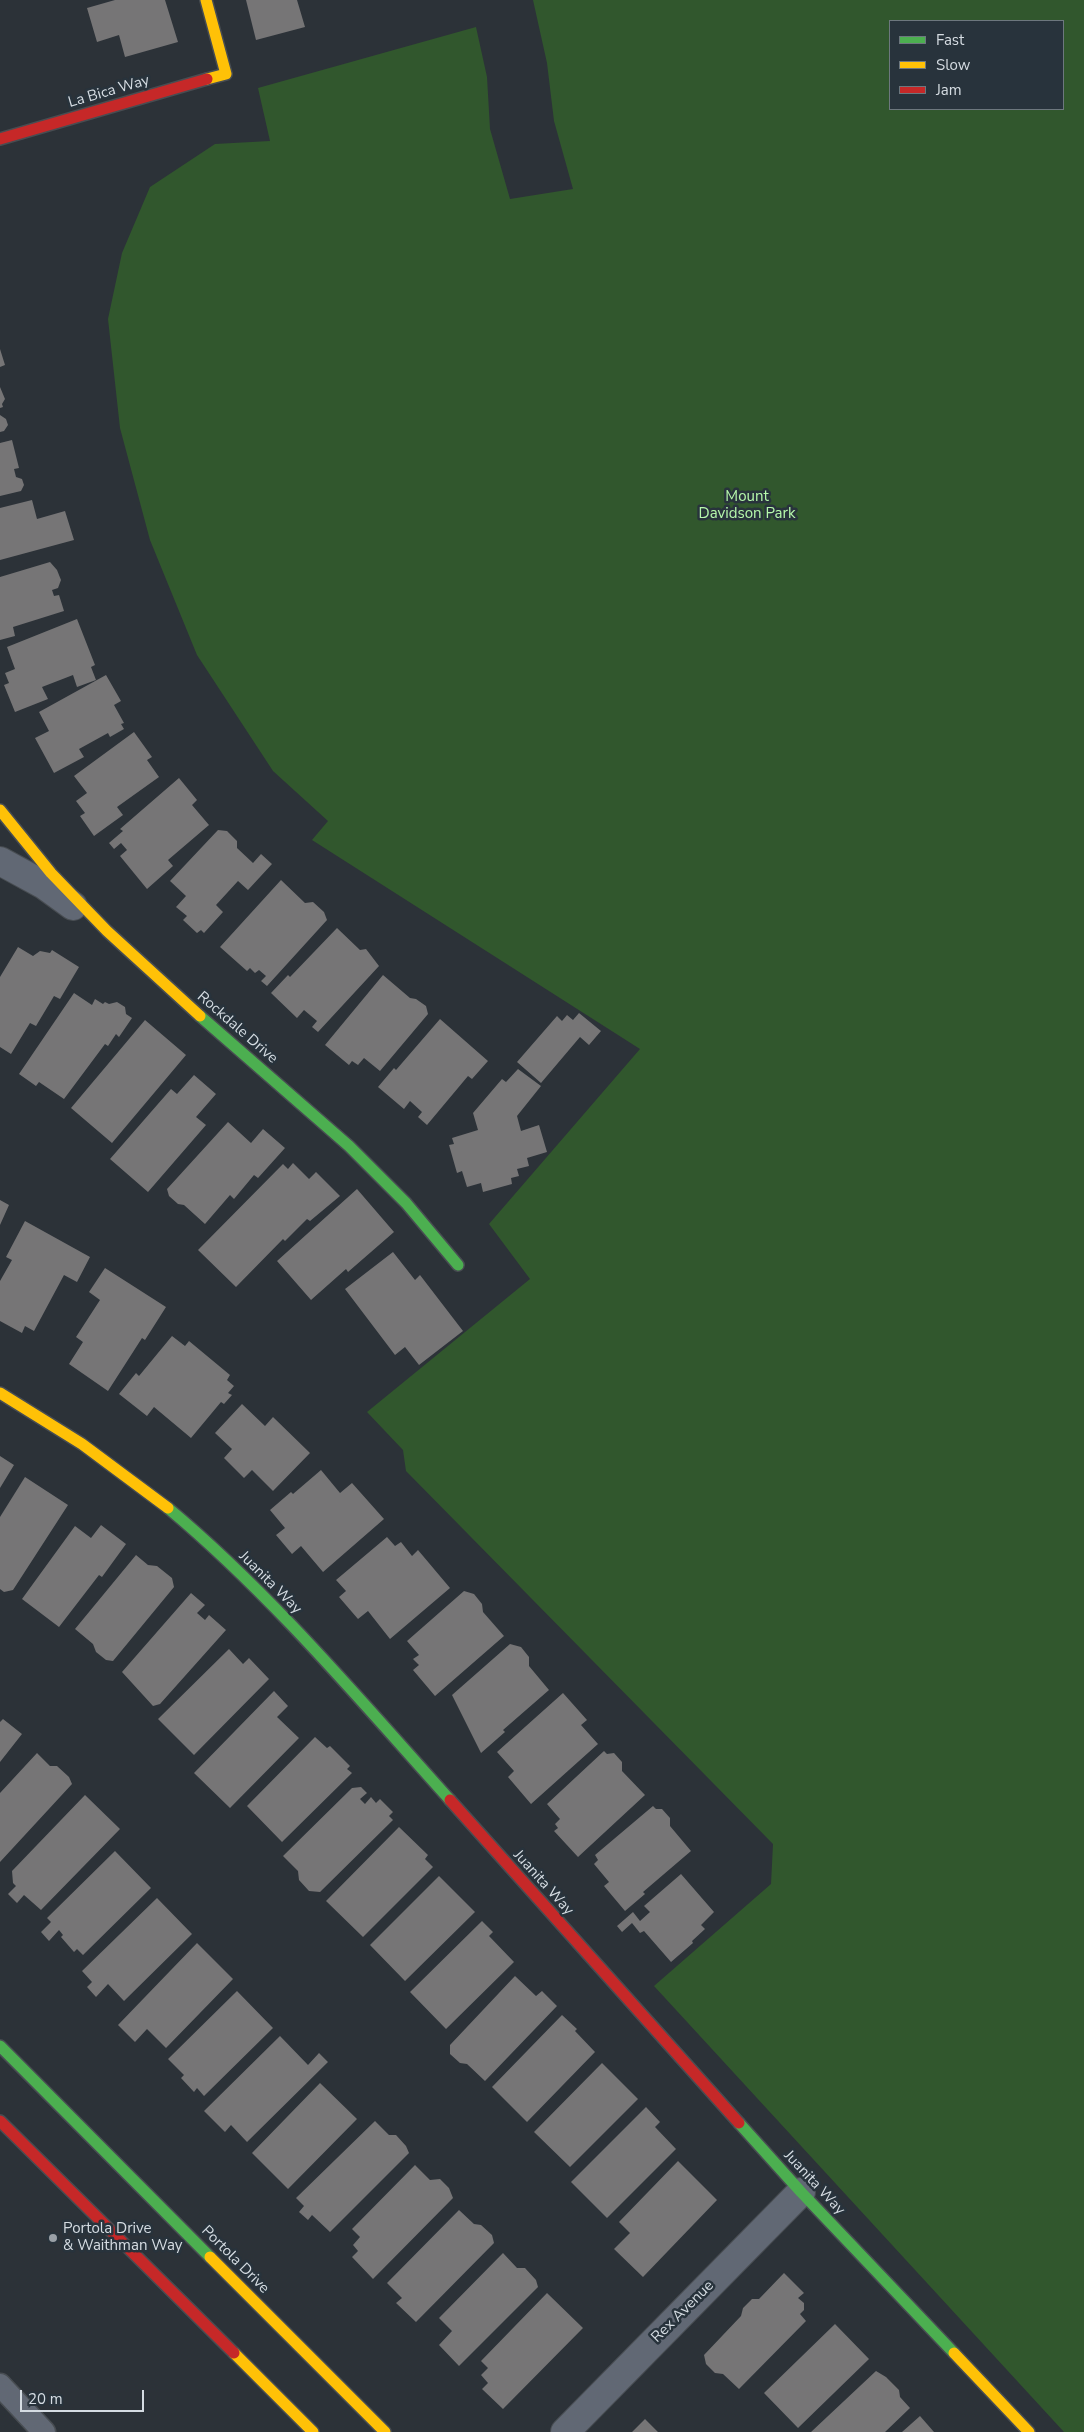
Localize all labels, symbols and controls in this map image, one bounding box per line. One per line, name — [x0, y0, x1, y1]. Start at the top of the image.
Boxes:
legend — [889, 20, 1064, 110]
text: Fast — [936, 30, 964, 50]
text: Slow — [936, 55, 970, 75]
street label: La Bica Way — [66, 72, 152, 112]
text: Jam — [936, 80, 962, 100]
park label: Mount Davidson Park — [699, 488, 795, 523]
street label: Rockdale Drive — [193, 988, 281, 1068]
street label: Juanita Way — [235, 1548, 305, 1618]
street label: Juanita Way — [509, 1847, 577, 1919]
street label: Juanita Way — [780, 2147, 848, 2219]
place label: Portola Drive & Waithman Way — [63, 2220, 183, 2255]
street label: Portola Drive — [197, 2222, 273, 2298]
marker: Portola Drive & Waithman Way — [47, 2232, 59, 2244]
street label: Rex Avenue — [648, 2277, 718, 2347]
scale bar — [22, 2380, 146, 2412]
text: 20 m — [28, 2389, 63, 2409]

